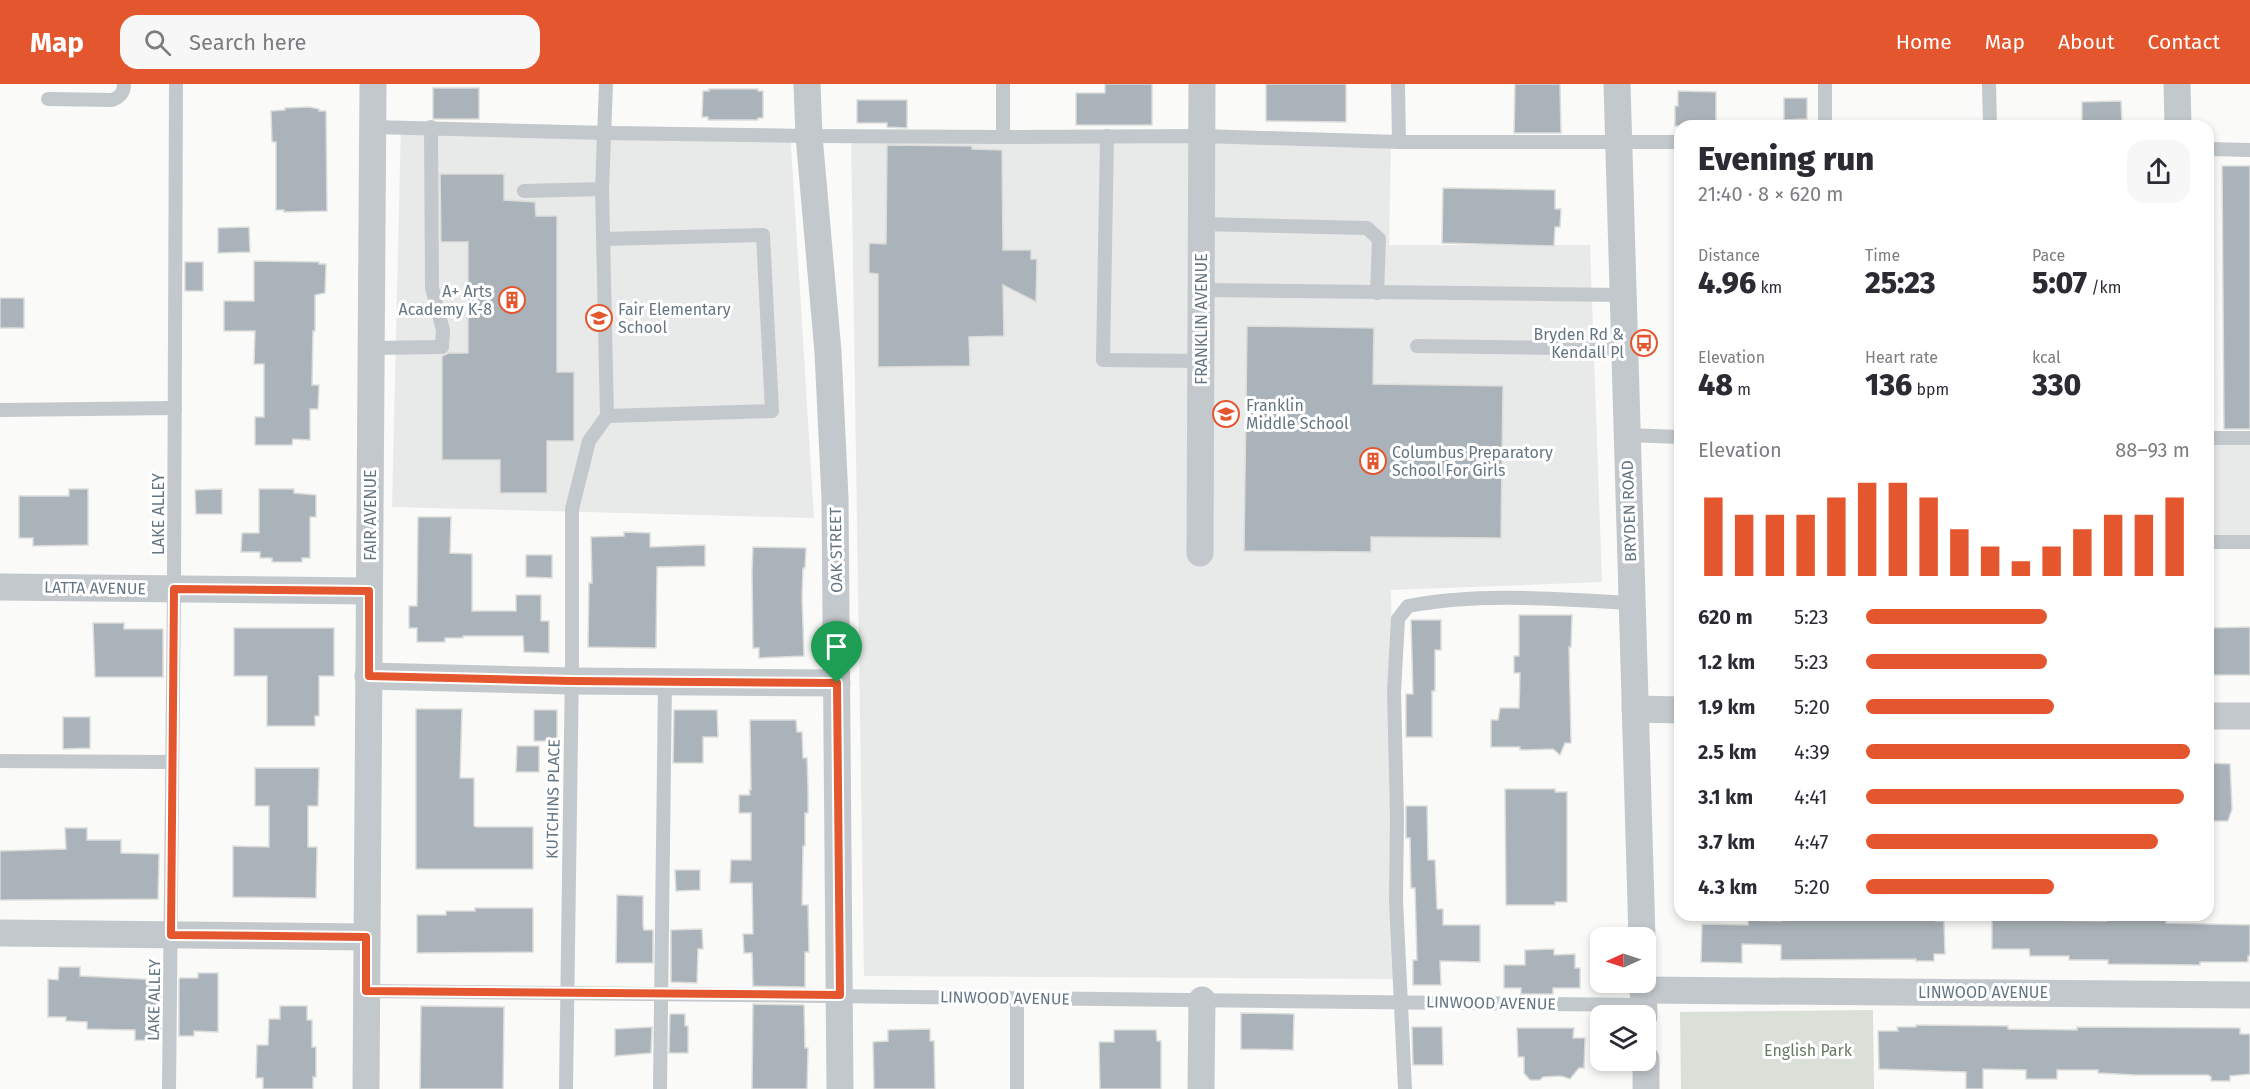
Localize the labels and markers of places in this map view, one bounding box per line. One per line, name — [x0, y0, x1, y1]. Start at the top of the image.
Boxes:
place label: A+ Arts Academy K-8 — [398, 282, 492, 319]
building icon: A+ Arts Academy K-8 — [497, 285, 527, 315]
place label: Fair Elementary School — [618, 300, 731, 337]
school or university icon: Fair Elementary School — [584, 303, 614, 333]
place label: Bryden Rd & Kendall Pl — [1533, 325, 1624, 362]
bus stop icon: Bryden Rd & Kendall Pl — [1629, 328, 1659, 358]
place label: Franklin Middle School — [1246, 396, 1349, 433]
school or university icon: Franklin Middle School — [1211, 399, 1241, 429]
place label: Columbus Preparatory School For Girls — [1392, 443, 1553, 480]
building icon: Columbus Preparatory School For Girls — [1358, 446, 1388, 476]
pin — [811, 621, 862, 683]

